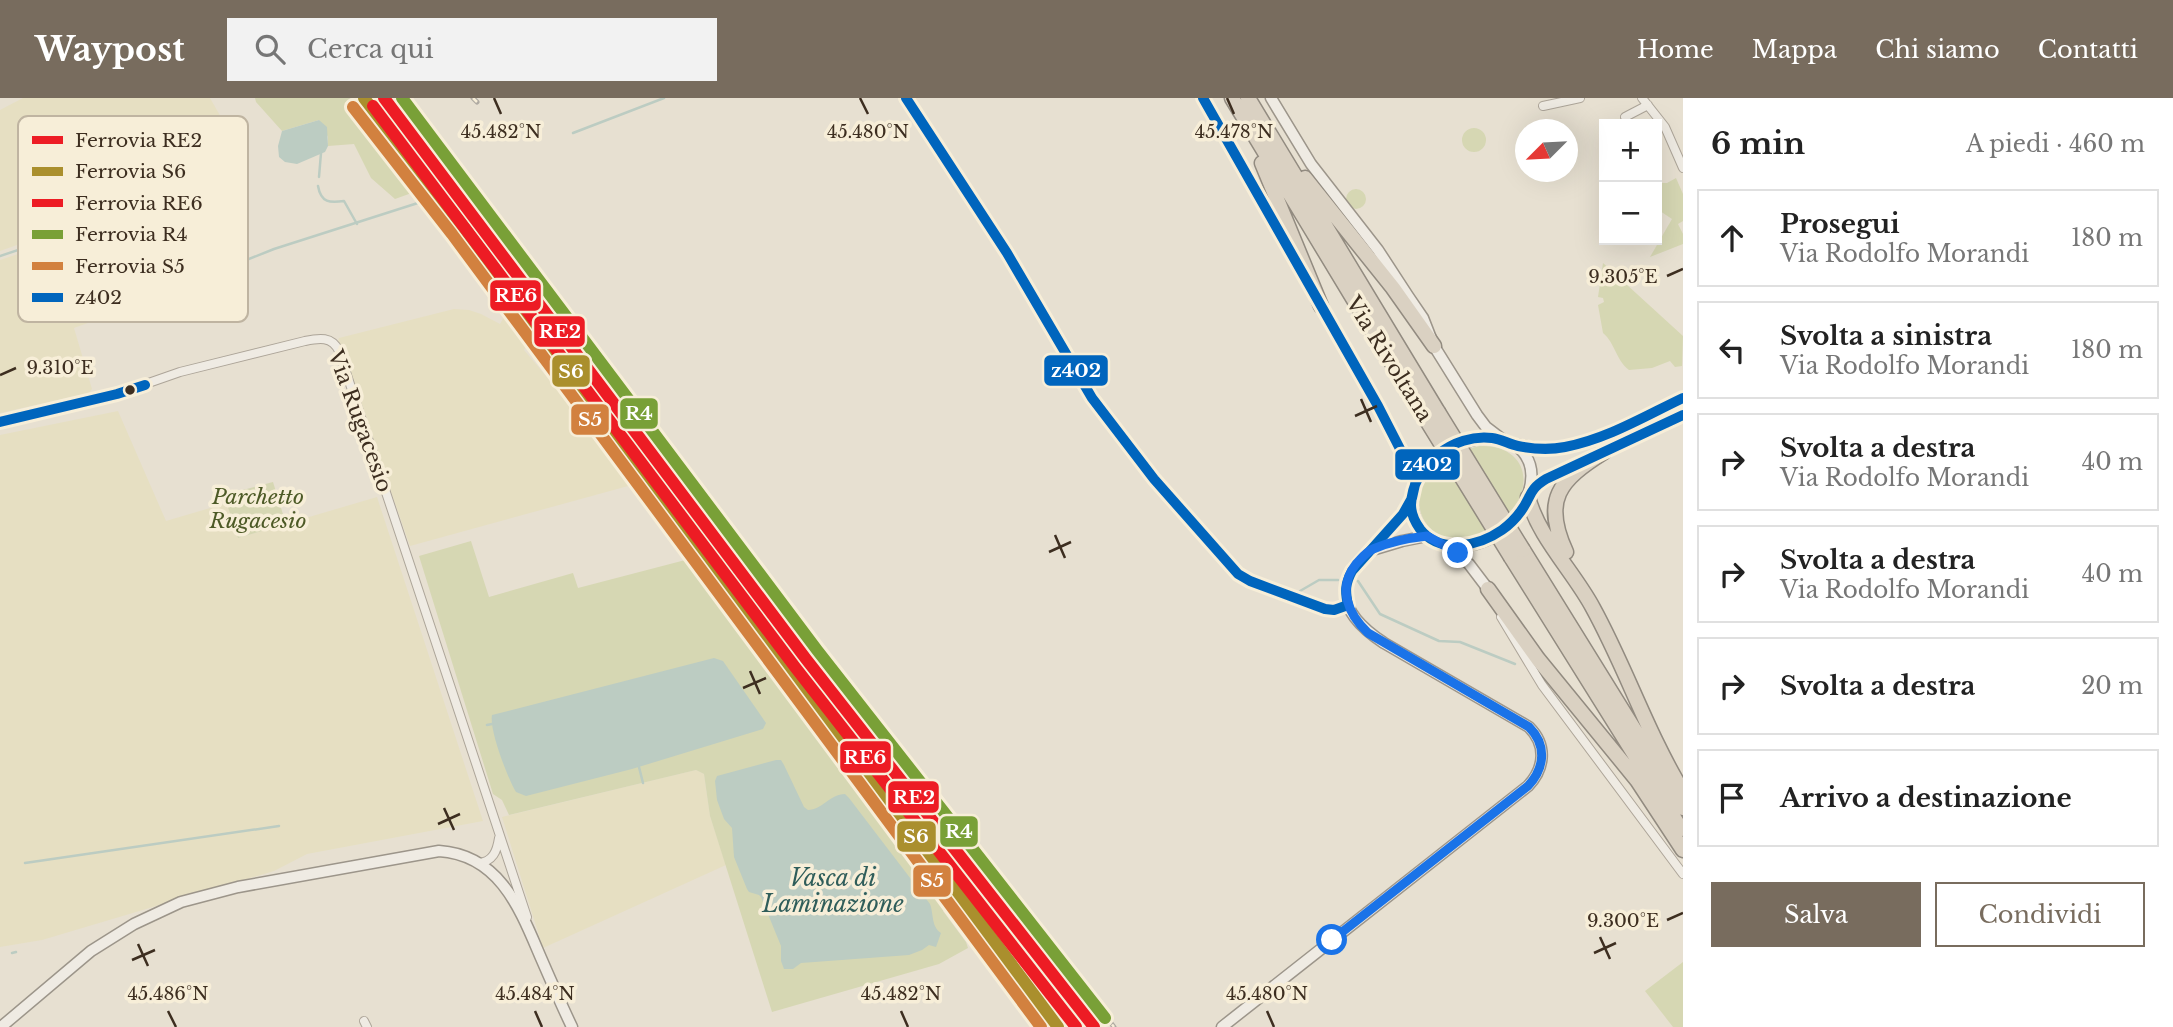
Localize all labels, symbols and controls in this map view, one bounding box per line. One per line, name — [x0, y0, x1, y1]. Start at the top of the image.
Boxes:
search box — [227, 18, 717, 81]
text: Waypost — [35, 29, 185, 70]
icon: search — [251, 30, 289, 68]
text: Cerca qui — [307, 33, 434, 65]
text: Home — [1637, 35, 1714, 64]
text: Mappa — [1752, 35, 1837, 64]
text: Chi siamo — [1875, 35, 2000, 64]
text: Contatti — [2038, 35, 2138, 64]
legend — [18, 116, 248, 322]
north arrow — [1515, 119, 1578, 182]
map controls — [1599, 119, 1662, 245]
button: + — [1599, 119, 1662, 182]
text: 45.482°N — [461, 121, 541, 143]
text: 45.480°N — [827, 121, 909, 143]
text: 45.478°N — [1195, 121, 1273, 143]
text: 6 min — [1711, 125, 1805, 162]
text: Ferrovia RE2 — [75, 129, 202, 152]
text: A piedi · 460 m — [1966, 130, 2145, 158]
text: Ferrovia S6 — [75, 160, 186, 183]
button: − — [1599, 182, 1662, 245]
text: Ferrovia RE6 — [75, 192, 203, 215]
text: Prosegui — [1780, 208, 1900, 240]
icon: ahead — [1713, 219, 1751, 257]
text: Ferrovia R4 — [75, 223, 188, 246]
text: 180 m — [2071, 224, 2143, 252]
text: Via Rodolfo Morandi — [1780, 240, 2029, 268]
text: Ferrovia S5 — [75, 255, 185, 278]
text: 9.305°E — [1588, 266, 1658, 288]
line badge: RE6 — [489, 279, 542, 312]
text: RE6 — [495, 284, 537, 307]
text: z402 — [75, 286, 122, 309]
street label: Via Rivoltana — [1340, 291, 1438, 427]
line badge: RE2 — [533, 315, 586, 348]
text: RE2 — [539, 320, 581, 343]
text: Svolta a sinistra — [1780, 320, 1992, 352]
icon: left — [1713, 331, 1751, 369]
text: 180 m — [2071, 336, 2143, 364]
street label: Via Rugacesio — [322, 345, 398, 496]
text: Via Rodolfo Morandi — [1780, 352, 2029, 380]
line badge: S6 — [551, 354, 591, 388]
line badge: z402 — [1043, 354, 1109, 387]
text: 9.310°E — [26, 357, 94, 379]
text: z402 — [1051, 359, 1101, 382]
text: S6 — [558, 360, 584, 383]
unlabelled marker — [123, 383, 137, 397]
line badge: R4 — [619, 397, 659, 430]
text: R4 — [625, 402, 653, 425]
line badge: S5 — [570, 403, 610, 436]
text: S5 — [578, 408, 602, 431]
text: Svolta a destra — [1780, 432, 1976, 464]
icon: right — [1713, 443, 1751, 481]
line badge: z402 — [1394, 448, 1461, 481]
text: 40 m — [2082, 448, 2143, 476]
text: z402 — [1402, 453, 1452, 476]
text: Via Rodolfo Morandi — [1780, 464, 2029, 492]
park label: Parchetto Rugacesio — [209, 484, 306, 534]
route end — [1442, 537, 1473, 568]
text: Svolta a destra — [1780, 544, 1976, 576]
icon: right — [1713, 555, 1751, 593]
text: 40 m — [2082, 560, 2143, 588]
text: Via Rodolfo Morandi — [1780, 576, 2029, 604]
icon: right — [1713, 667, 1751, 705]
text: Svolta a destra — [1780, 670, 1976, 702]
text: 20 m — [2081, 672, 2143, 700]
line badge: RE6 — [839, 740, 892, 774]
text: RE6 — [844, 746, 886, 769]
icon: arrive — [1713, 779, 1751, 817]
line badge: RE2 — [887, 780, 940, 814]
text: Arrivo a destinazione — [1780, 782, 2072, 814]
text: RE2 — [893, 786, 935, 809]
line badge: R4 — [939, 815, 979, 848]
line badge: S6 — [896, 820, 937, 853]
text: R4 — [945, 820, 973, 843]
text: S6 — [903, 825, 929, 848]
water label: Vasca di Laminazione — [761, 864, 904, 918]
line badge: S5 — [912, 864, 952, 898]
text: S5 — [920, 869, 944, 892]
button: Salva — [1711, 882, 1921, 947]
button: Condividi — [1935, 882, 2145, 947]
text: 9.300°E — [1587, 910, 1659, 932]
route start — [1316, 924, 1347, 955]
text: 45.486°N — [128, 983, 208, 1005]
text: 45.484°N — [495, 983, 575, 1005]
text: 45.482°N — [861, 983, 941, 1005]
text: 45.480°N — [1226, 983, 1308, 1005]

